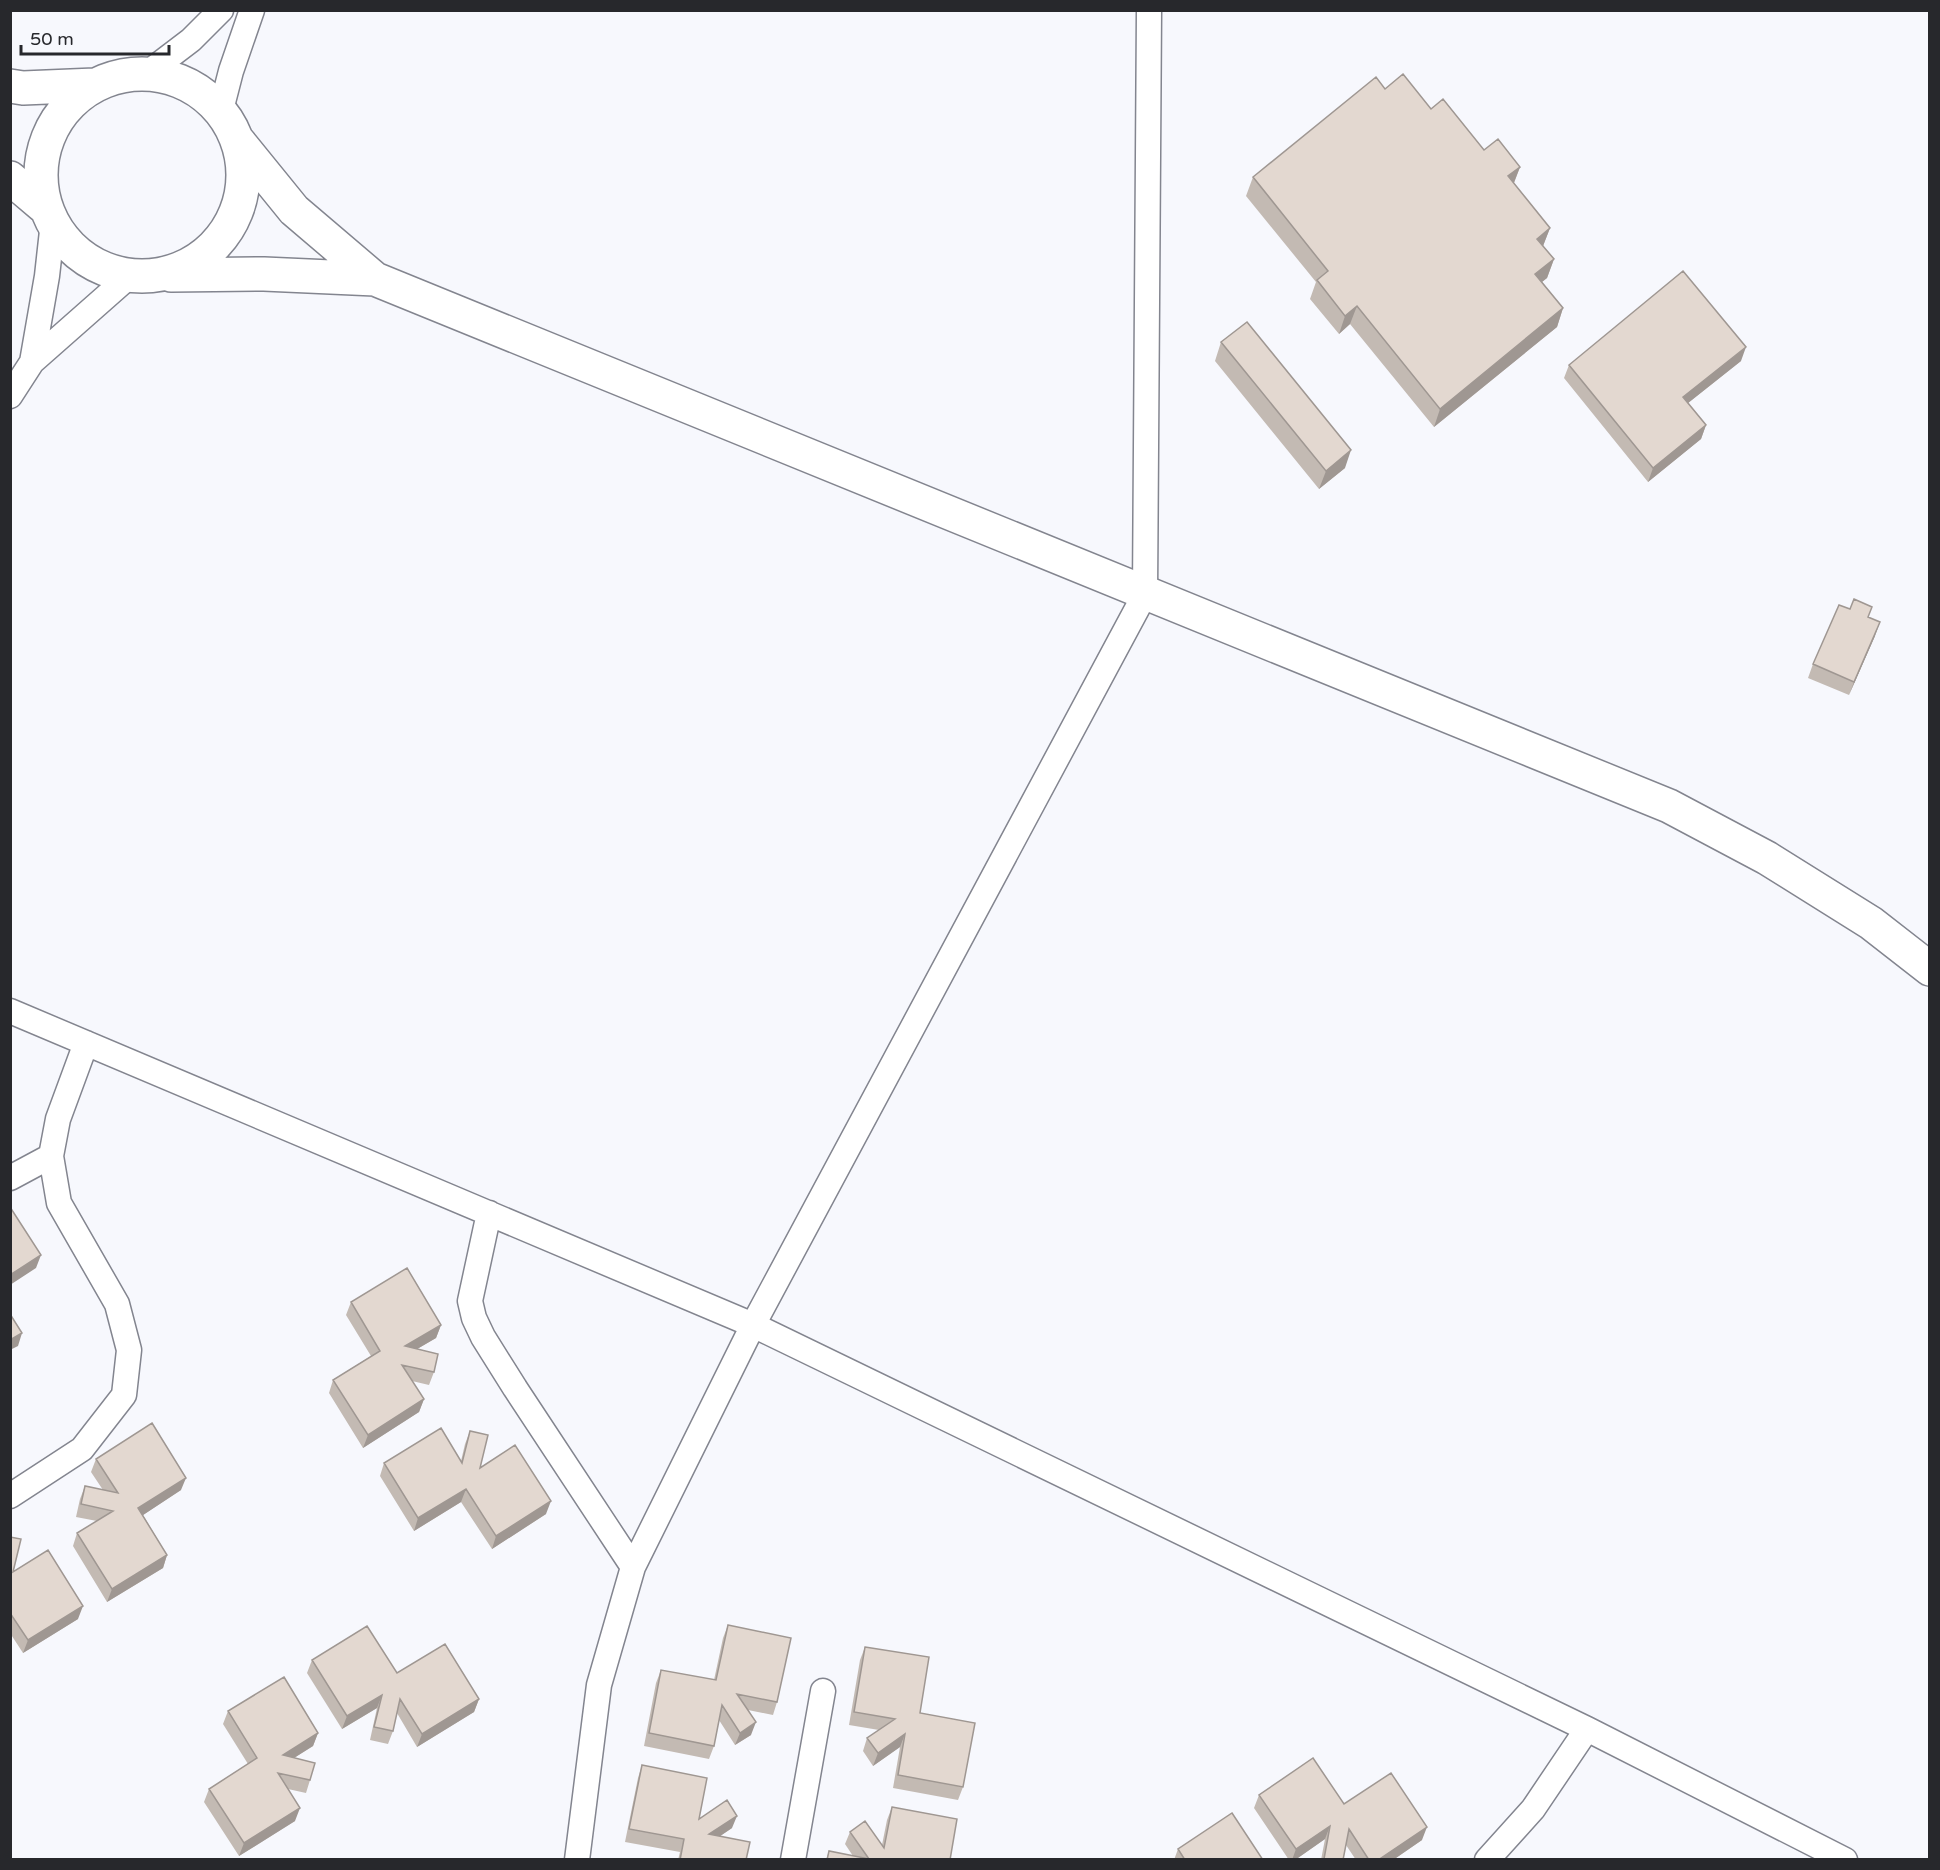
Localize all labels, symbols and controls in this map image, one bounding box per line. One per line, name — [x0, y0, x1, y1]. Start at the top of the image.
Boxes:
scale bar — [21, 18, 170, 56]
text: 50 m — [30, 28, 74, 50]

